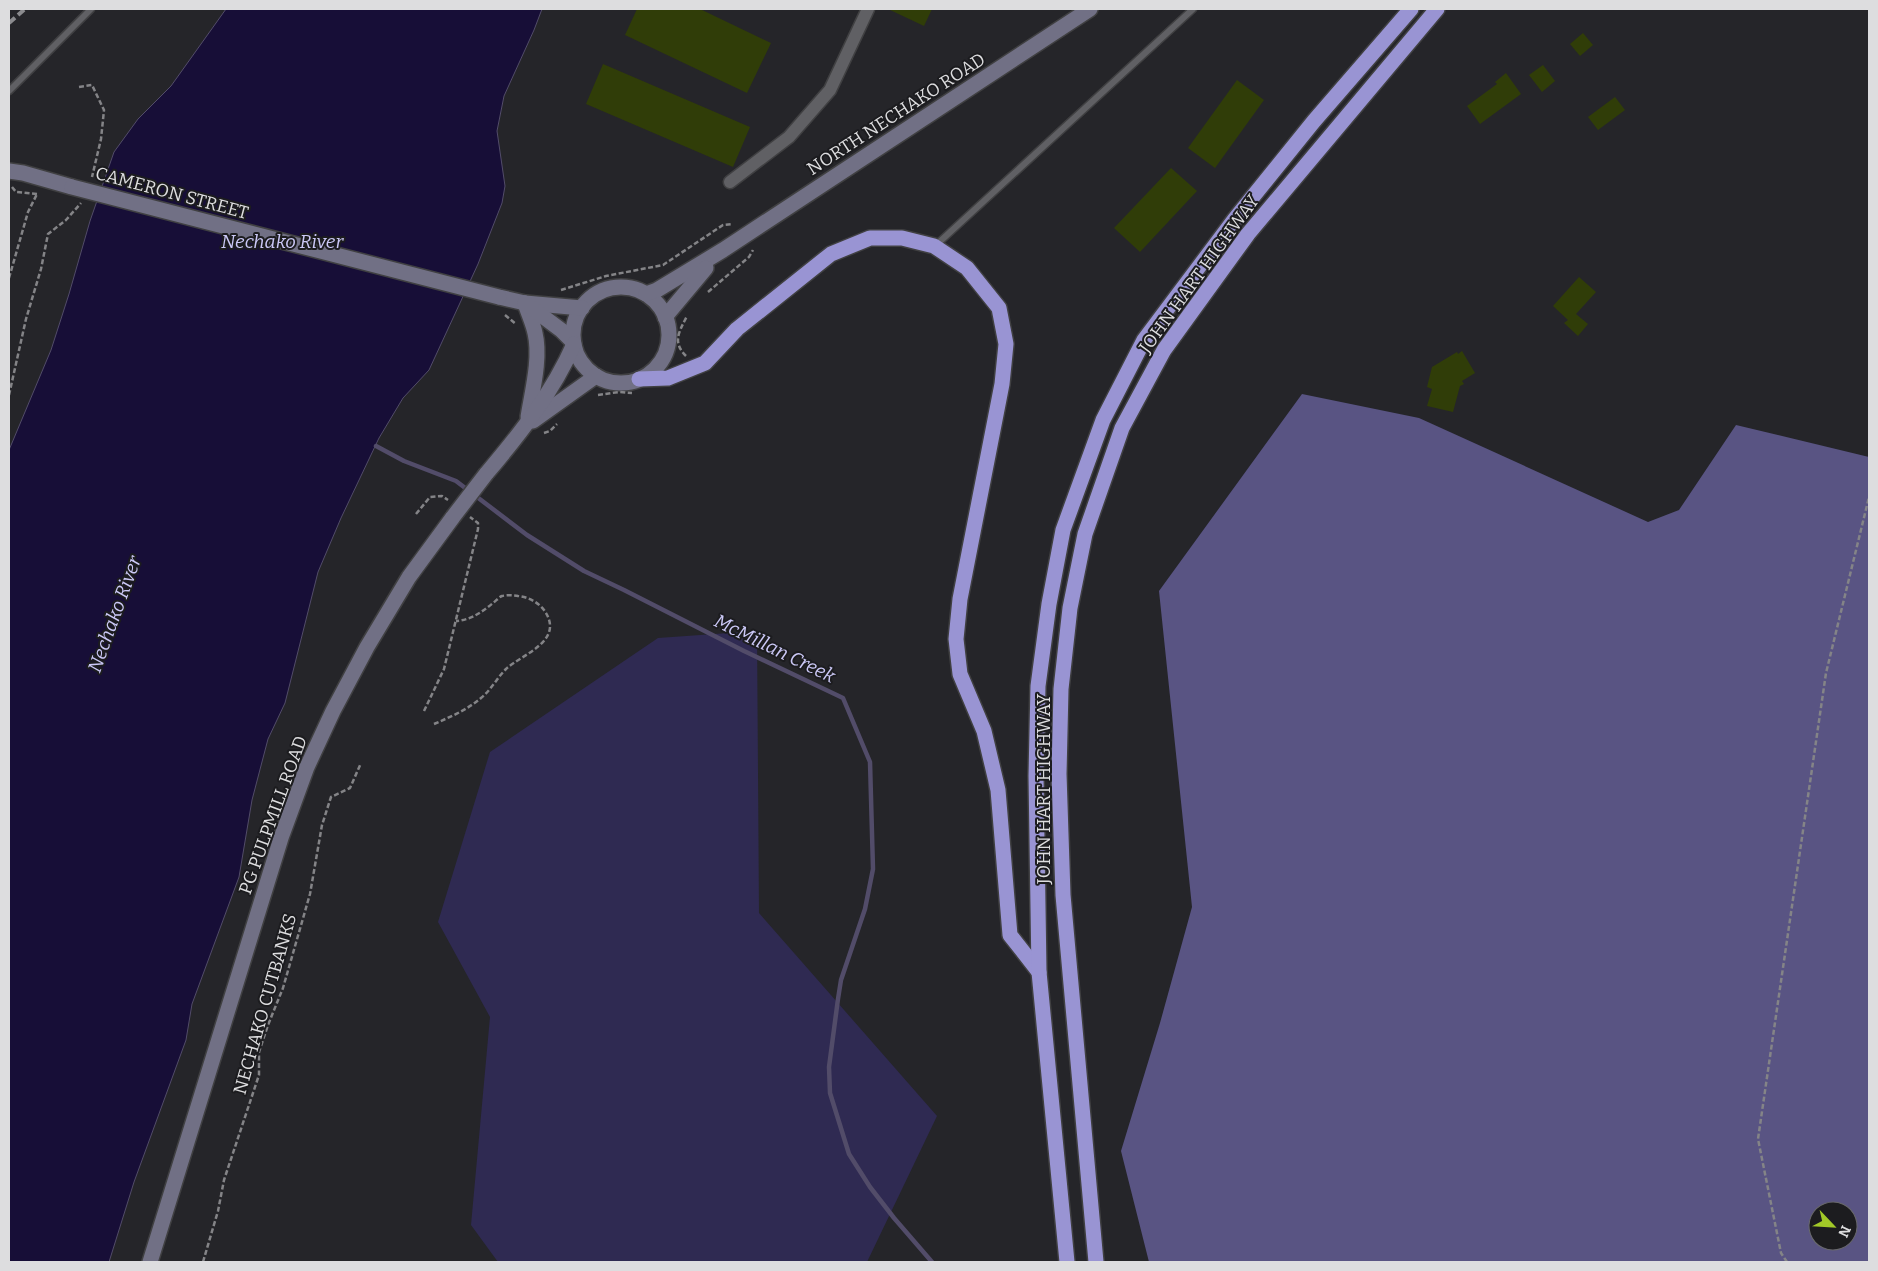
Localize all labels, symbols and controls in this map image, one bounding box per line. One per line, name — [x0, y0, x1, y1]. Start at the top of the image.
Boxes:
street label: NORTH NECHAKO ROAD — [803, 48, 989, 180]
street label: CAMERON STREET — [93, 162, 251, 224]
street label: JOHN HART HIGHWAY — [1134, 190, 1264, 358]
water label: Nechako River — [221, 230, 344, 253]
water label: Nechako River — [83, 552, 147, 676]
water label: McMillan Creek — [710, 609, 840, 688]
street label: JOHN HART HIGHWAY — [1033, 693, 1055, 885]
street label: PG PULPMILL ROAD — [234, 733, 312, 897]
street label: NECHAKO CUTBANKS — [229, 911, 301, 1097]
north arrow — [1808, 1201, 1858, 1251]
text: N — [1834, 1223, 1854, 1240]

